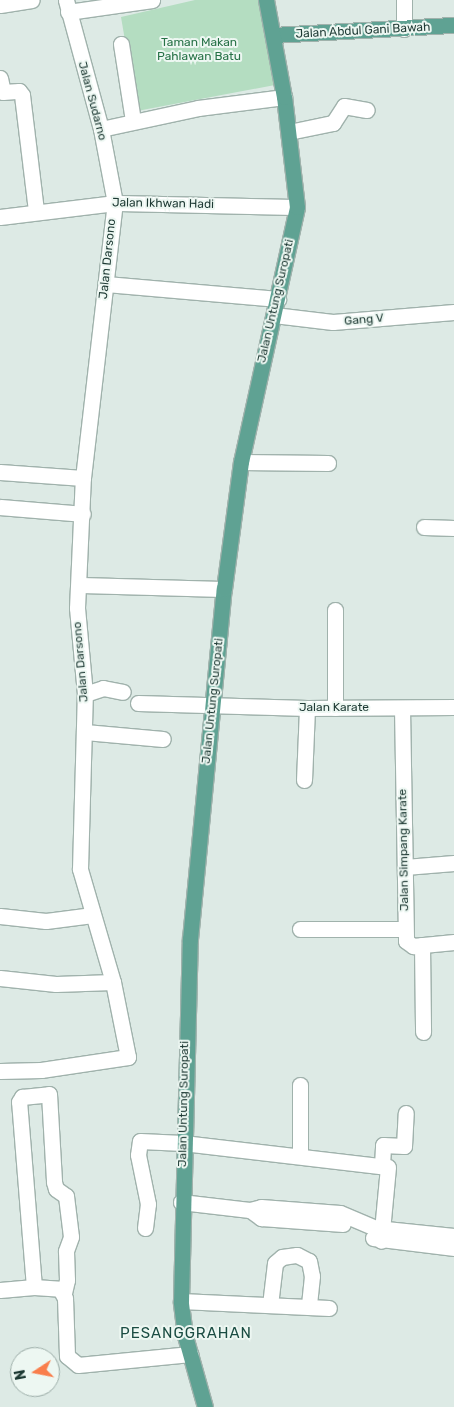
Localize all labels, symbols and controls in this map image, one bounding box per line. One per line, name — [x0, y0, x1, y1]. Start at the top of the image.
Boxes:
street label: Jalan Abdul Gani Bawah — [295, 20, 431, 42]
park label: Taman Makan Pahlawan Batu — [157, 36, 241, 64]
street label: Jalan Sudarno — [75, 60, 109, 142]
street label: Jalan Ikhwan Hadi — [112, 196, 214, 212]
street label: Jalan Darsono — [97, 218, 119, 300]
street label: Jalan Untung Suropati — [255, 238, 297, 364]
street label: Gang V — [343, 311, 385, 329]
street label: Jalan Darsono — [70, 621, 92, 703]
street label: Jalan Untung Suropati — [199, 638, 227, 764]
street label: Jalan Karate — [299, 701, 369, 715]
street label: Jalan Simpang Karate — [396, 789, 412, 911]
street label: Jalan Untung Suropati — [176, 1041, 192, 1167]
district label: PESANGGRAHAN — [119, 1325, 253, 1343]
north arrow — [10, 1347, 60, 1397]
text: N — [11, 1368, 30, 1381]

